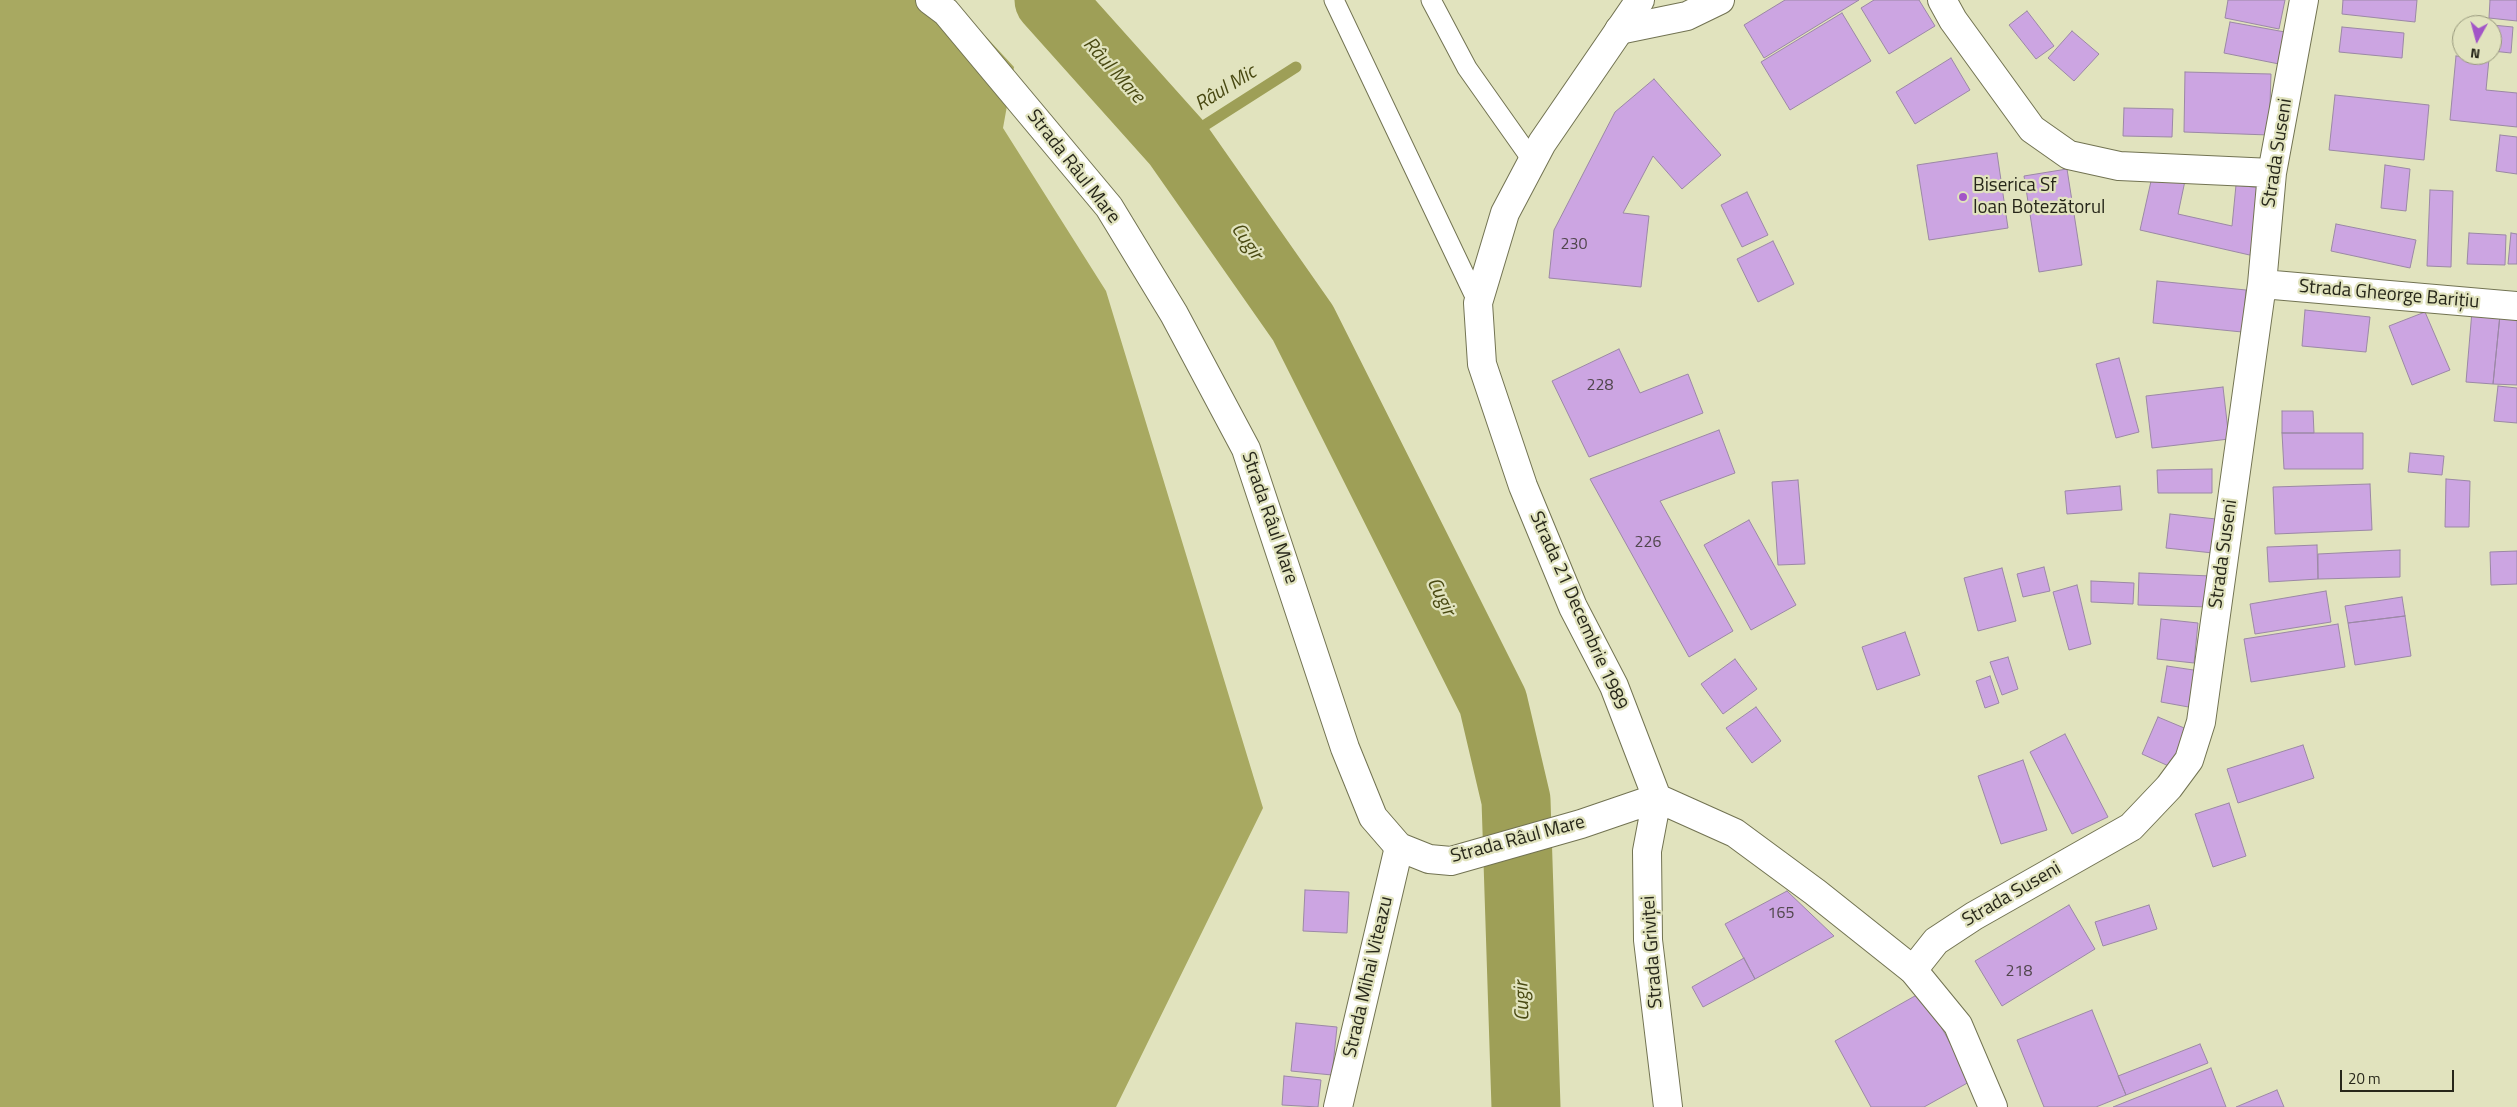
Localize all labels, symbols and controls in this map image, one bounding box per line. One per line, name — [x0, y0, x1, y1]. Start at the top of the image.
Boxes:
north arrow — [2452, 15, 2502, 65]
water label: Râul Mare — [1077, 33, 1149, 109]
text: N — [2469, 43, 2481, 65]
water label: Râul Mic — [1191, 61, 1261, 117]
street label: Strada Suseni — [2258, 97, 2298, 209]
street label: Strada Râul Mare — [1022, 106, 1124, 228]
place label: Biserica Sf Ioan Botezătorul — [1973, 175, 2105, 219]
marker: Biserica Sf Ioan Botezătorul — [1957, 191, 1969, 203]
water label: Cugir — [1225, 219, 1267, 265]
house number: 230 — [1561, 235, 1587, 255]
street label: Strada Gheorge Barițiu — [2298, 276, 2480, 314]
house number: 228 — [1587, 376, 1613, 396]
street label: Strada Râul Mare — [1236, 449, 1302, 587]
street label: Strada Suseni — [2205, 498, 2243, 610]
street label: Strada 21 Decembrie 1989 — [1524, 508, 1632, 714]
house number: 226 — [1635, 533, 1661, 553]
water label: Cugir — [1420, 574, 1460, 620]
street label: Strada Râul Mare — [1448, 811, 1588, 869]
street label: Strada Suseni — [1959, 858, 2065, 932]
street label: Strada Mihai Viteazu — [1339, 894, 1399, 1060]
street label: Strada Griviței — [1638, 895, 1668, 1009]
house number: 165 — [1768, 904, 1794, 924]
house number: 218 — [2006, 962, 2032, 982]
water label: Cugir — [1510, 981, 1536, 1021]
scale bar — [2342, 1060, 2456, 1092]
text: 20 m — [2348, 1067, 2381, 1090]

